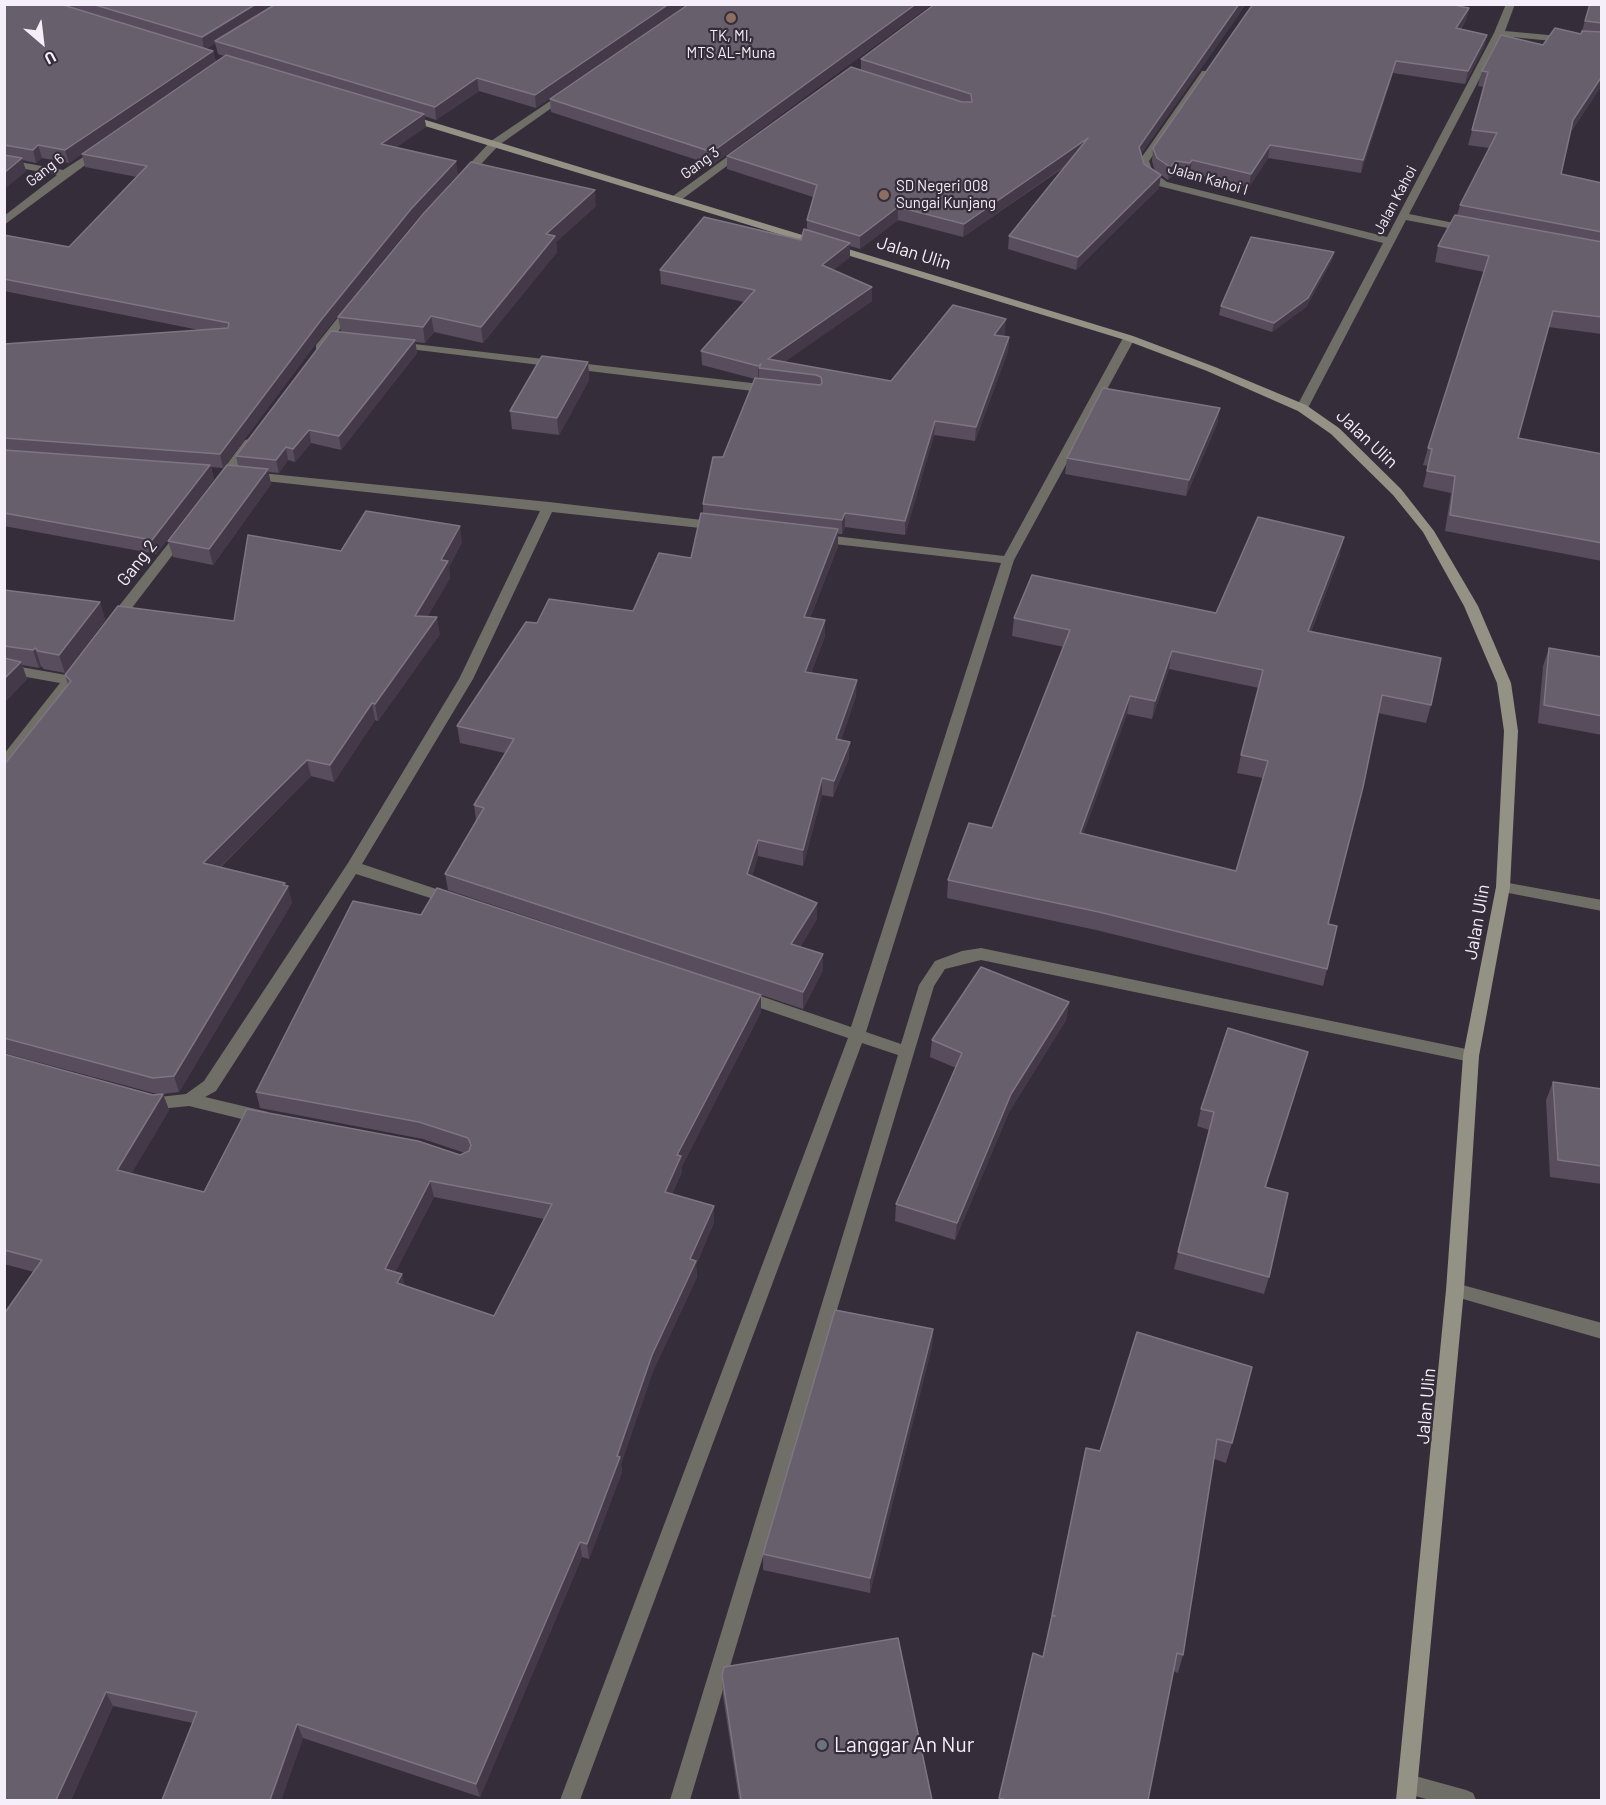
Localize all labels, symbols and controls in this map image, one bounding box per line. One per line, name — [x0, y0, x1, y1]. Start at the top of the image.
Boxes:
marker: TK, MI, MTS AL-Muna — [724, 11, 738, 25]
north arrow — [12, 12, 72, 72]
place label: TK, MI, MTS AL-Muna — [686, 27, 776, 62]
text: U — [42, 48, 60, 69]
street label: Gang 3 — [677, 143, 723, 183]
street label: Gang 6 — [22, 149, 68, 191]
street label: Jalan Kahoi I — [1166, 159, 1250, 199]
street label: Jalan Kahoi — [1369, 163, 1421, 237]
place label: SD Negeri 008 Sungai Kunjang — [896, 177, 996, 212]
marker: SD Negeri 008 Sungai Kunjang — [877, 188, 891, 202]
street label: Jalan Ulin — [874, 232, 954, 274]
street label: Jalan Ulin — [1332, 405, 1402, 473]
street label: Gang 2 — [112, 536, 162, 590]
street label: Jalan Ulin — [1460, 883, 1494, 961]
street label: Jalan Ulin — [1412, 1367, 1440, 1445]
place label: Langgar An Nur — [834, 1732, 974, 1758]
marker: Langgar An Nur — [815, 1738, 829, 1752]

